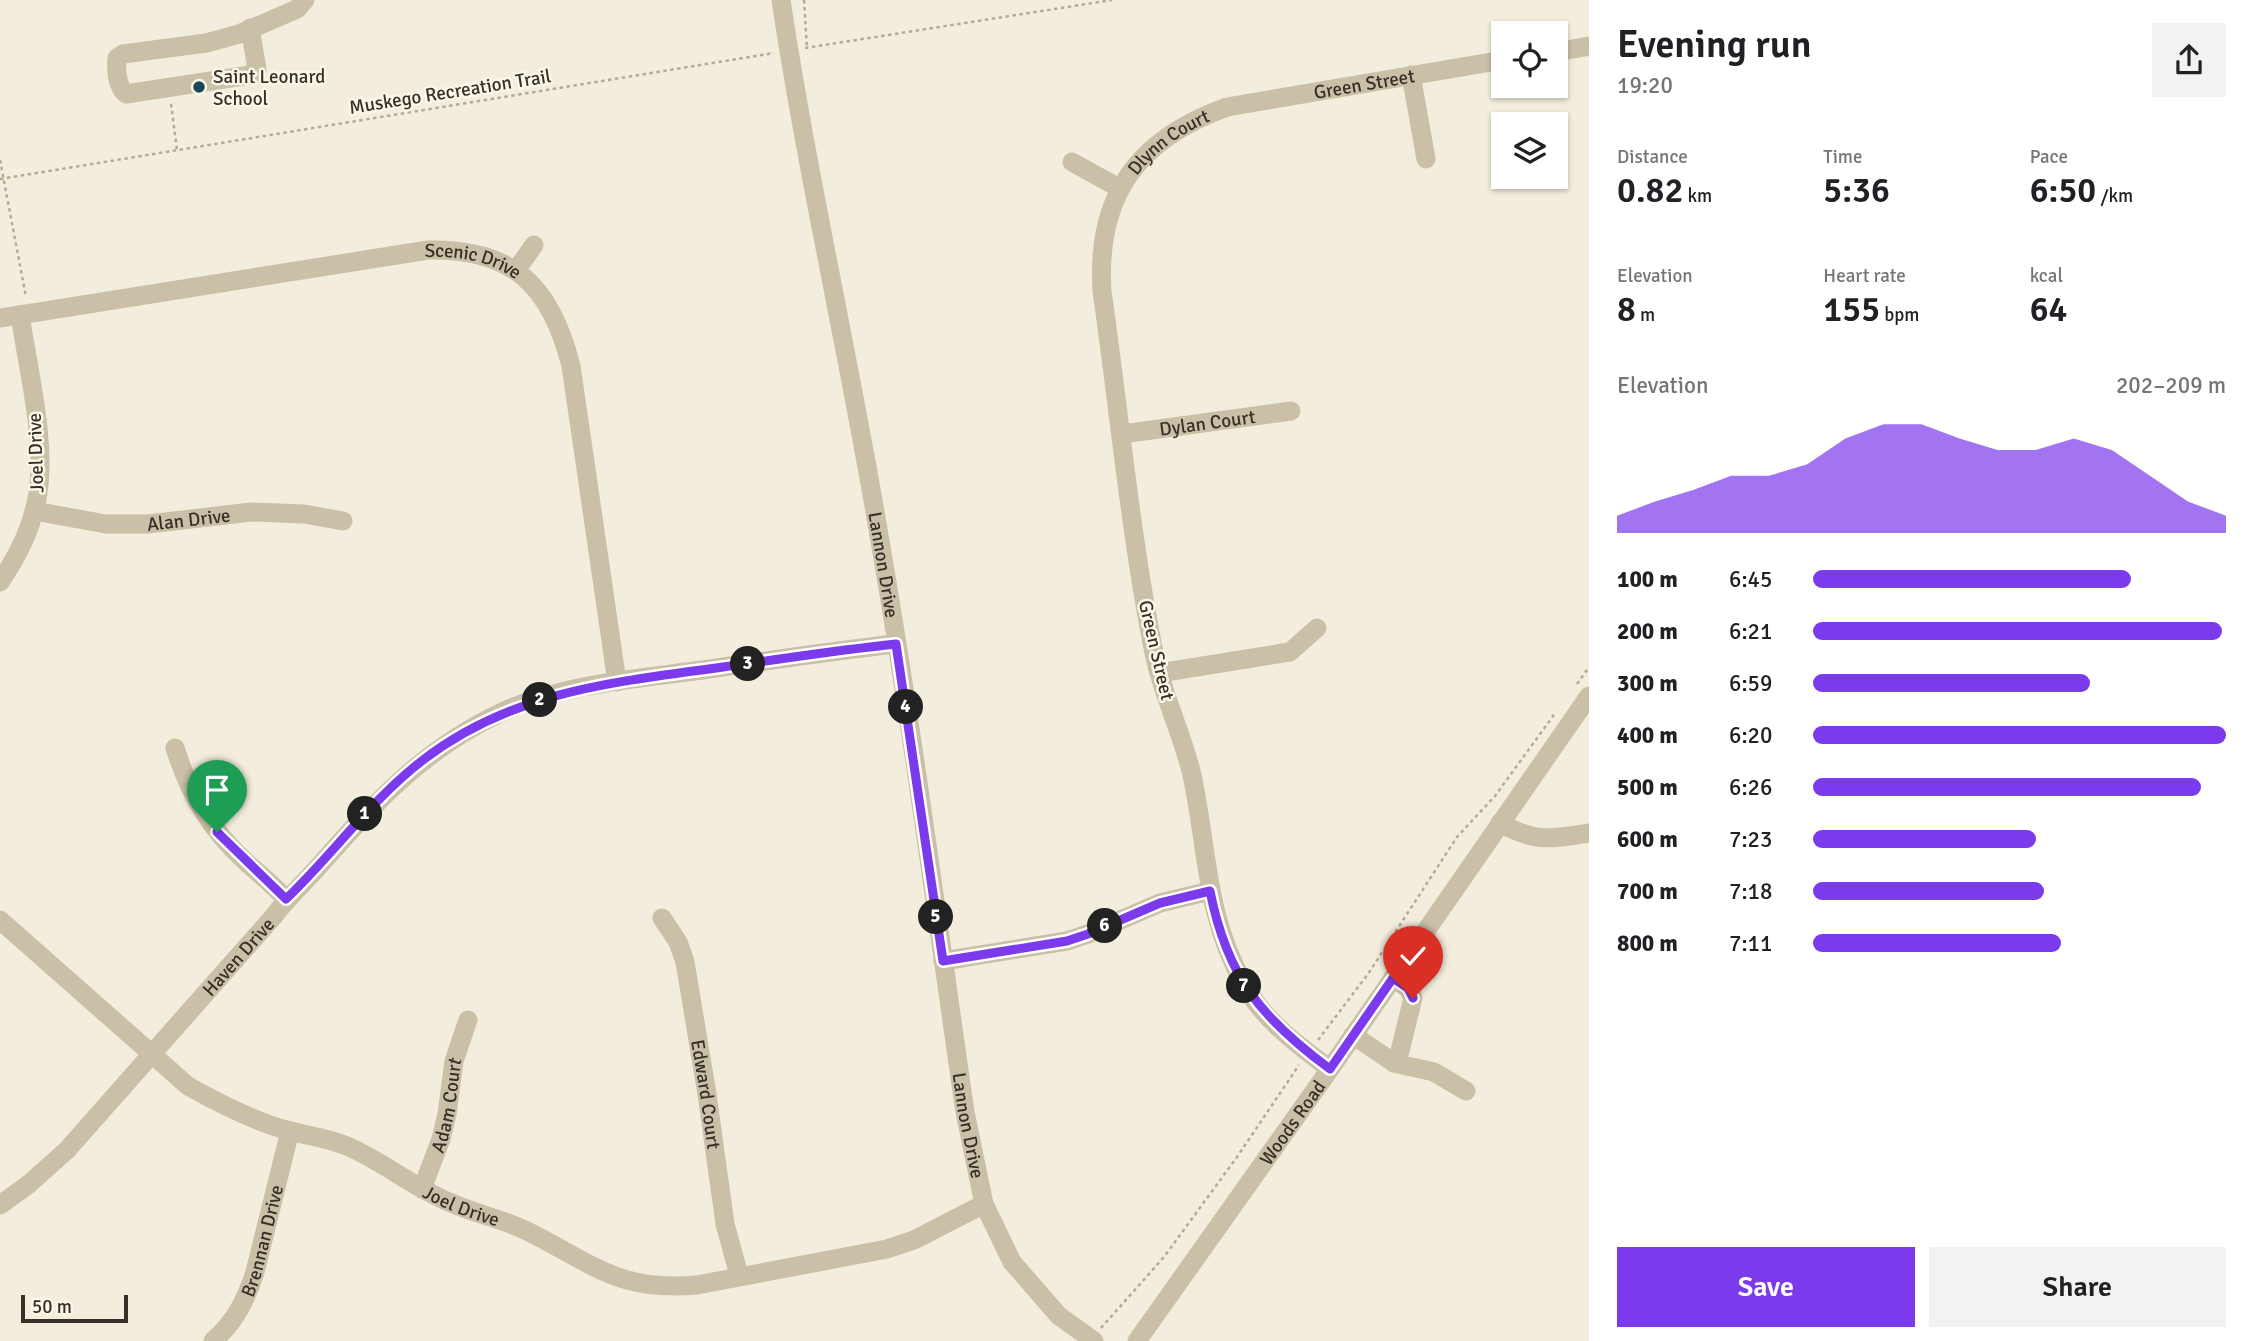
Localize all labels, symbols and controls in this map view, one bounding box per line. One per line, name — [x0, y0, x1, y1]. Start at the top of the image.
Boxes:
map controls — [1491, 21, 1568, 189]
button: locate — [1491, 21, 1568, 98]
text: Evening run — [1617, 21, 1811, 68]
button: share — [2152, 23, 2226, 97]
street label: Muskego Recreation Trail — [348, 64, 553, 120]
street label: Green Street — [1312, 64, 1417, 105]
place label: Saint Leonard School — [213, 65, 325, 111]
text: 19:20 — [1617, 71, 1673, 100]
marker: Saint Leonard School — [191, 79, 207, 95]
street label: Dlynn Court — [1122, 104, 1214, 180]
button: layers — [1491, 112, 1568, 189]
text: Distance — [1617, 145, 1688, 169]
text: Time — [1823, 145, 1862, 169]
text: Pace — [2030, 145, 2068, 169]
text: 0.82 — [1617, 169, 1683, 212]
text: 5:36 — [1823, 169, 1890, 212]
text: 6:50 — [2030, 169, 2096, 212]
text: km — [1683, 184, 1712, 208]
text: /km — [2096, 184, 2133, 208]
street label: Scenic Drive — [424, 239, 526, 285]
text: Elevation — [1617, 264, 1693, 288]
text: Heart rate — [1823, 264, 1906, 288]
text: kcal — [2030, 264, 2063, 288]
text: 8 — [1617, 288, 1636, 331]
text: 155 — [1823, 288, 1880, 331]
text: 64 — [2030, 288, 2067, 331]
text: m — [1636, 303, 1655, 327]
text: bpm — [1880, 303, 1919, 327]
text: Elevation — [1617, 371, 1709, 400]
text: 202–209 m — [2116, 371, 2226, 400]
street label: Dylan Court — [1158, 405, 1257, 442]
street label: Joel Drive — [23, 412, 49, 493]
street label: Alan Drive — [146, 504, 232, 537]
street label: Lannon Drive — [862, 510, 904, 620]
text: 100 m — [1617, 565, 1678, 594]
text: 6:45 — [1729, 565, 1772, 594]
street label: Green Street — [1133, 598, 1179, 703]
text: 200 m — [1617, 617, 1678, 646]
text: 6:21 — [1729, 617, 1772, 646]
pin: 3 — [730, 646, 766, 682]
text: 3 — [742, 651, 753, 675]
text: 300 m — [1617, 669, 1678, 698]
text: 6:59 — [1729, 669, 1772, 698]
pin: 2 — [522, 682, 558, 718]
text: 2 — [534, 687, 545, 711]
pin: 4 — [888, 690, 923, 724]
text: 4 — [900, 694, 911, 718]
text: 400 m — [1617, 721, 1678, 750]
text: 6:20 — [1729, 721, 1772, 750]
pin — [187, 760, 247, 832]
icon: arrive — [198, 771, 236, 809]
text: 500 m — [1617, 773, 1678, 802]
text: 6:26 — [1729, 773, 1772, 802]
pin: 1 — [348, 796, 382, 832]
text: 1 — [359, 801, 370, 825]
text: 600 m — [1617, 825, 1678, 854]
text: 7:23 — [1729, 825, 1772, 854]
text: 700 m — [1617, 877, 1678, 906]
text: 7:18 — [1729, 877, 1772, 906]
pin: 5 — [918, 900, 954, 934]
text: 5 — [930, 904, 941, 928]
pin: 6 — [1088, 908, 1122, 944]
street label: Haven Drive — [198, 913, 280, 1002]
text: 6 — [1099, 913, 1110, 937]
pin — [1383, 926, 1443, 998]
text: 800 m — [1617, 929, 1678, 958]
text: 7:11 — [1729, 929, 1772, 958]
icon: check — [1394, 937, 1432, 975]
pin: 7 — [1226, 968, 1262, 1004]
text: 7 — [1238, 973, 1249, 997]
street label: Edward Court — [685, 1038, 726, 1151]
street label: Adam Court — [426, 1054, 468, 1156]
street label: Lannon Drive — [946, 1071, 989, 1180]
street label: Woods Road — [1255, 1076, 1331, 1170]
street label: Joel Drive — [418, 1180, 502, 1232]
street label: Brennan Drive — [236, 1182, 289, 1301]
button: Save — [1617, 1247, 1915, 1327]
button: Share — [1929, 1247, 2226, 1327]
scale bar — [21, 1292, 128, 1324]
text: 50 m — [32, 1295, 72, 1319]

